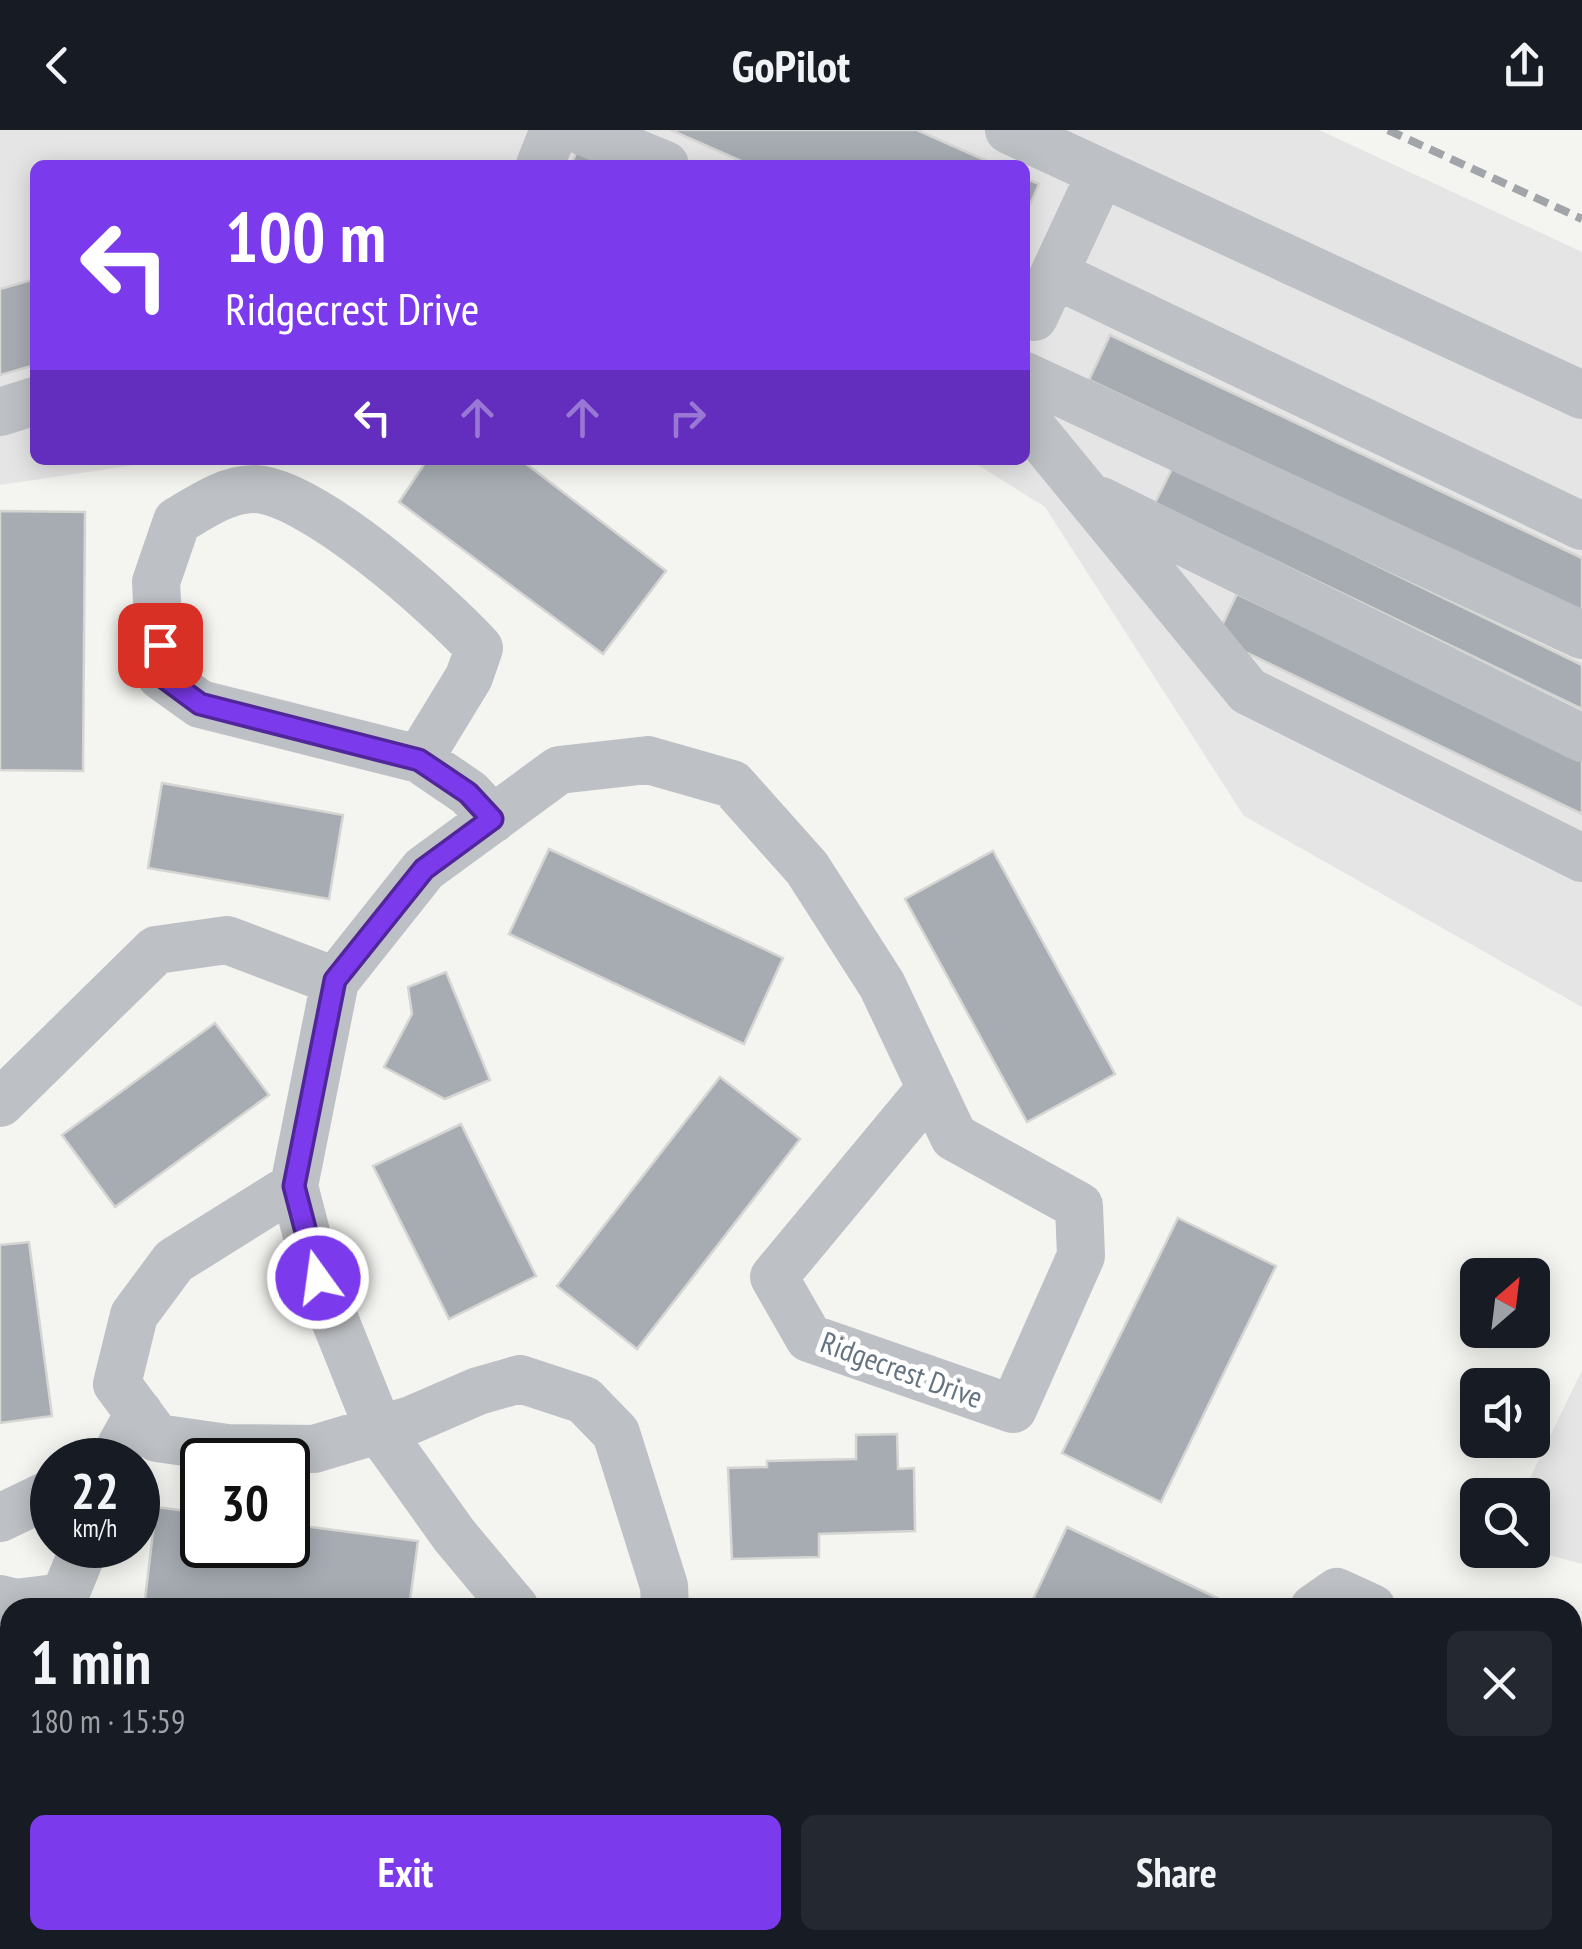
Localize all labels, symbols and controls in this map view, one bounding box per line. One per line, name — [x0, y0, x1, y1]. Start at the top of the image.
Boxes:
text: GoPilot — [732, 36, 850, 94]
icon: back — [30, 38, 85, 93]
icon: share — [1497, 38, 1552, 93]
text: 100 m — [225, 191, 386, 281]
icon: left — [60, 200, 190, 330]
text: Ridgecrest Drive — [225, 279, 479, 337]
icon: left — [345, 390, 400, 445]
icon: ahead — [450, 390, 505, 445]
icon: ahead — [555, 390, 610, 445]
icon: right — [660, 390, 715, 445]
pin — [118, 603, 203, 688]
icon: arrive — [133, 618, 188, 673]
position arrow — [266, 1226, 370, 1330]
north arrow — [1460, 1258, 1550, 1348]
map controls — [1460, 1258, 1550, 1568]
street label: Ridgecrest Drive — [816, 1322, 988, 1416]
button: sound — [1460, 1368, 1550, 1458]
speed limit sign: 30 — [180, 1438, 310, 1568]
text: 22 — [71, 1458, 119, 1523]
button: search — [1460, 1478, 1550, 1568]
text: km/h — [73, 1512, 117, 1544]
text: 1 min — [30, 1623, 151, 1701]
button: close — [1447, 1631, 1552, 1736]
text: 180 m · 15:59 — [30, 1700, 185, 1742]
button: Exit — [30, 1815, 781, 1930]
button: Share — [801, 1815, 1552, 1930]

